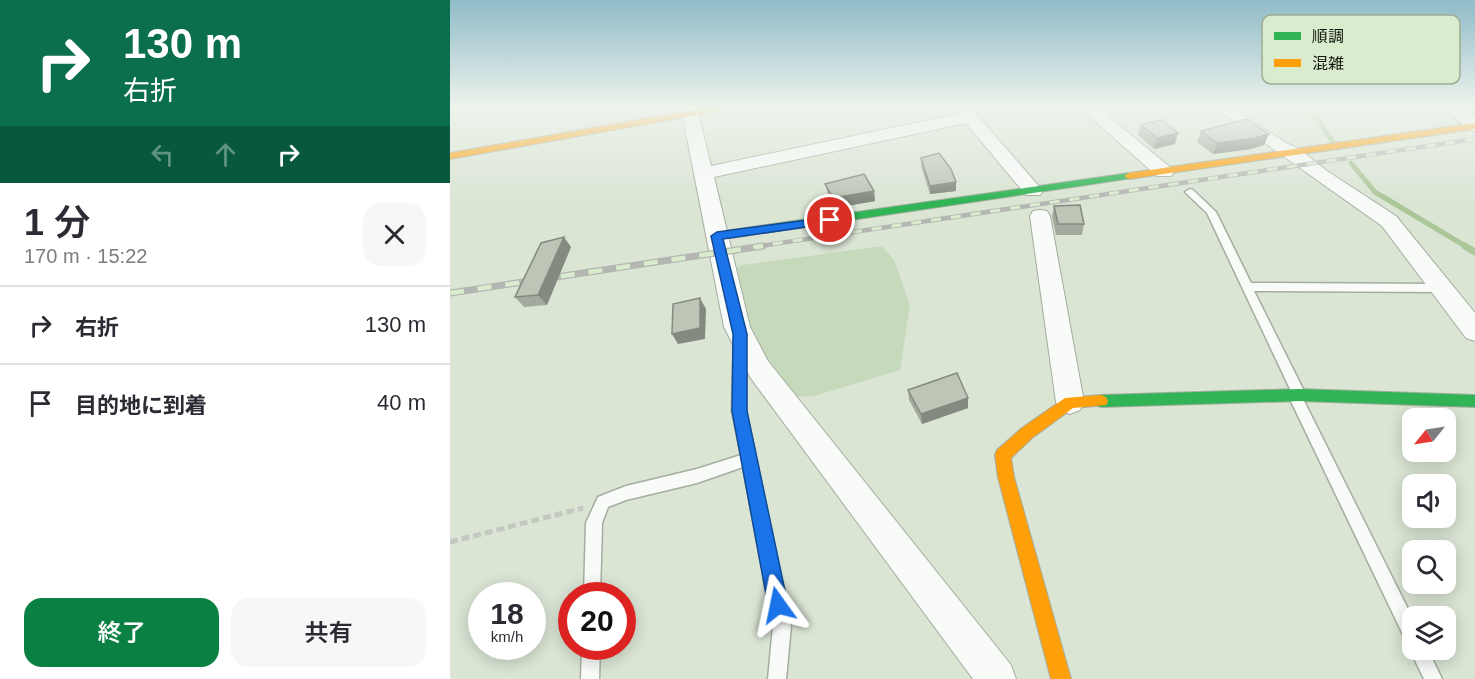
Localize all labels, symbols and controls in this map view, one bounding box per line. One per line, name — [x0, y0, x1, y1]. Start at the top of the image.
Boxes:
legend — [1262, 15, 1460, 84]
text: 130 m — [123, 20, 242, 67]
icon: right — [24, 24, 102, 102]
text: 順調 — [1312, 28, 1344, 45]
text: 混雑 — [1312, 55, 1344, 72]
text: 右折 — [123, 76, 177, 106]
icon: left — [146, 138, 179, 171]
icon: ahead — [209, 138, 242, 171]
icon: right — [272, 138, 305, 171]
pin — [804, 194, 855, 245]
text: 1 分 — [24, 202, 90, 243]
button: close — [363, 203, 426, 266]
icon: arrive — [813, 203, 846, 236]
text: 170 m · 15:22 — [24, 245, 147, 267]
icon: right — [24, 309, 57, 342]
text: 130 m — [365, 312, 426, 337]
text: 右折 — [75, 315, 119, 340]
icon: arrive — [24, 387, 57, 420]
text: 40 m — [377, 390, 426, 415]
text: 目的地に到着 — [75, 393, 207, 418]
north arrow — [1402, 408, 1456, 462]
map controls — [1402, 408, 1456, 660]
button: sound — [1402, 474, 1456, 528]
button: search — [1402, 540, 1456, 594]
position arrow — [746, 573, 810, 637]
speed limit sign: 20 — [558, 582, 636, 660]
text: 18 — [490, 597, 524, 630]
button: 終了 — [24, 598, 219, 667]
button: 共有 — [231, 598, 426, 667]
button: layers — [1402, 606, 1456, 660]
text: km/h — [491, 628, 523, 645]

